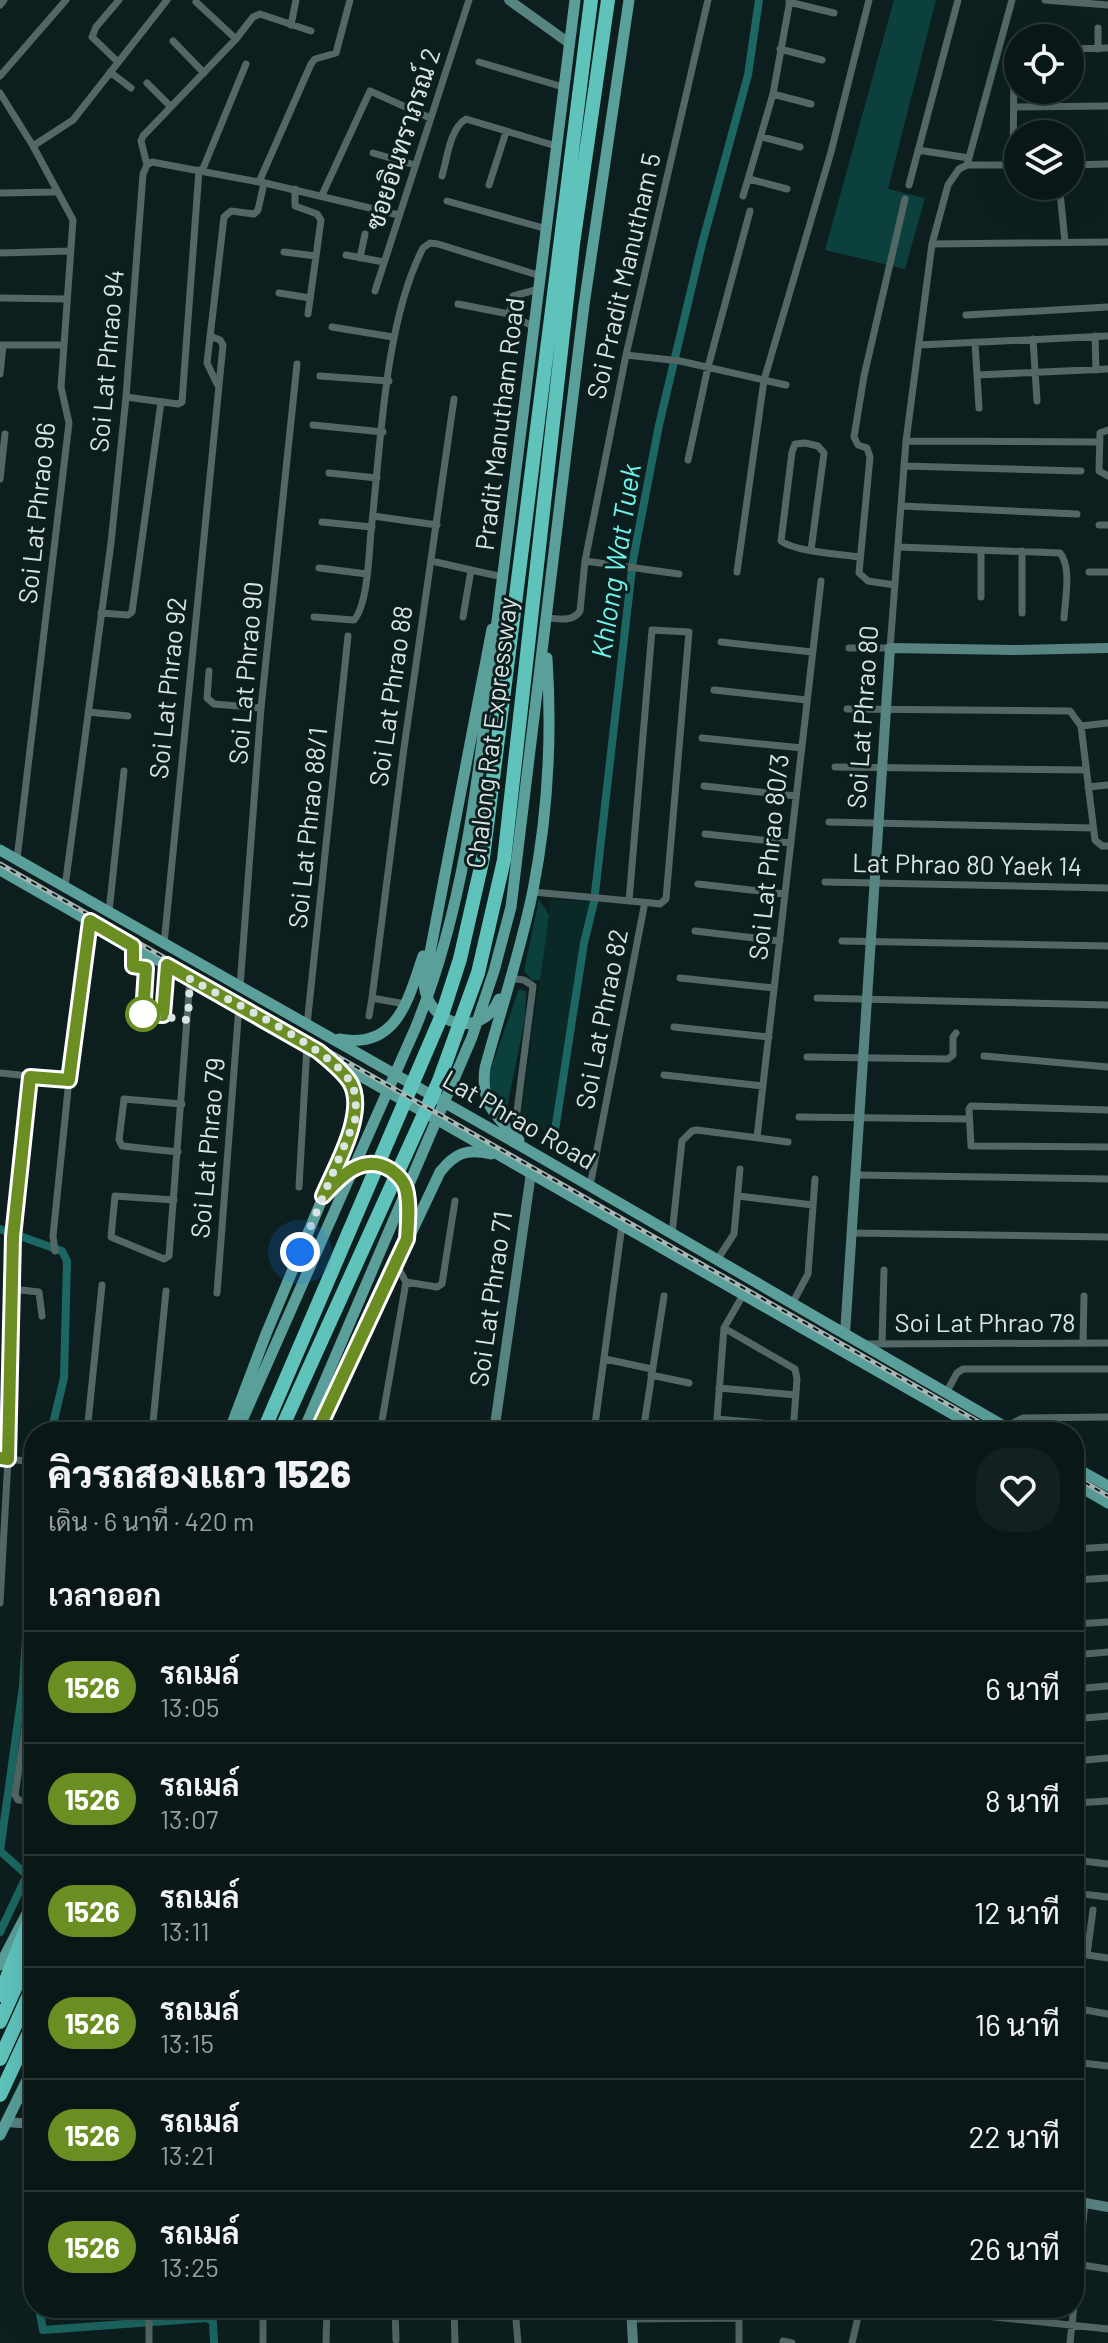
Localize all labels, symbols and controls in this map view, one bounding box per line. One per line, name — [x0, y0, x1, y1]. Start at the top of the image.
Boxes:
map controls — [1004, 24, 1084, 200]
button: locate — [1004, 24, 1084, 104]
street label: ซอยอินทราภรณ์ 2 — [358, 44, 446, 233]
button: layers — [1004, 120, 1084, 200]
street label: Soi Pradit Manutham 5 — [579, 150, 666, 402]
street label: Soi Lat Phrao 94 — [82, 268, 129, 453]
street label: Pradit Manutham Road — [468, 296, 529, 552]
street label: Soi Lat Phrao 96 — [11, 421, 60, 605]
water label: Khlong Wat Tuek — [583, 461, 647, 661]
street label: Soi Lat Phrao 90 — [221, 580, 268, 766]
street label: Soi Lat Phrao 92 — [142, 595, 191, 780]
street label: Chalong Rat Expressway — [458, 595, 523, 870]
street label: Soi Lat Phrao 88 — [361, 603, 418, 788]
street label: Soi Lat Phrao 80 — [840, 624, 883, 810]
street label: Soi Lat Phrao 88/1 — [281, 726, 332, 930]
street label: Soi Lat Phrao 80/3 — [741, 752, 794, 962]
street label: Lat Phrao 80 Yaek 14 — [852, 846, 1082, 881]
street label: Soi Lat Phrao 82 — [568, 926, 633, 1111]
unlabelled marker — [126, 997, 160, 1031]
street label: Soi Lat Phrao 79 — [183, 1056, 230, 1239]
street label: Lat Phrao Road — [438, 1062, 602, 1175]
street label: Soi Lat Phrao 71 — [462, 1209, 517, 1388]
your location — [280, 1232, 320, 1272]
street label: Soi Lat Phrao 78 — [894, 1306, 1076, 1337]
button: heart — [976, 1448, 1060, 1532]
text: คิวรถสองแถว 1526 — [48, 1450, 351, 1496]
text: เดิน · 6 นาที · 420 m — [48, 1505, 254, 1536]
text: เวลาออก — [48, 1576, 161, 1612]
text: รถเมล์ — [160, 1654, 240, 1690]
text: 1526 — [64, 1670, 120, 1704]
text: 6 นาที — [985, 1670, 1060, 1706]
text: 13:05 — [160, 1691, 219, 1722]
text: รถเมล์ — [160, 1766, 240, 1802]
text: 1526 — [64, 1782, 120, 1816]
text: 8 นาที — [985, 1782, 1060, 1818]
text: 13:07 — [160, 1803, 218, 1834]
text: รถเมล์ — [160, 1878, 240, 1914]
text: 1526 — [64, 1894, 120, 1928]
text: 12 นาที — [974, 1894, 1060, 1930]
text: 13:11 — [160, 1915, 210, 1946]
text: รถเมล์ — [160, 1990, 240, 2026]
text: 1526 — [64, 2006, 120, 2040]
text: 16 นาที — [975, 2006, 1060, 2042]
text: 13:15 — [160, 2027, 214, 2058]
text: รถเมล์ — [160, 2102, 240, 2138]
text: 1526 — [64, 2118, 120, 2152]
text: 22 นาที — [968, 2118, 1060, 2154]
text: 13:21 — [160, 2139, 214, 2170]
text: รถเมล์ — [160, 2214, 240, 2250]
text: 1526 — [64, 2230, 120, 2264]
text: 26 นาที — [969, 2230, 1060, 2266]
text: 13:25 — [160, 2251, 219, 2282]

